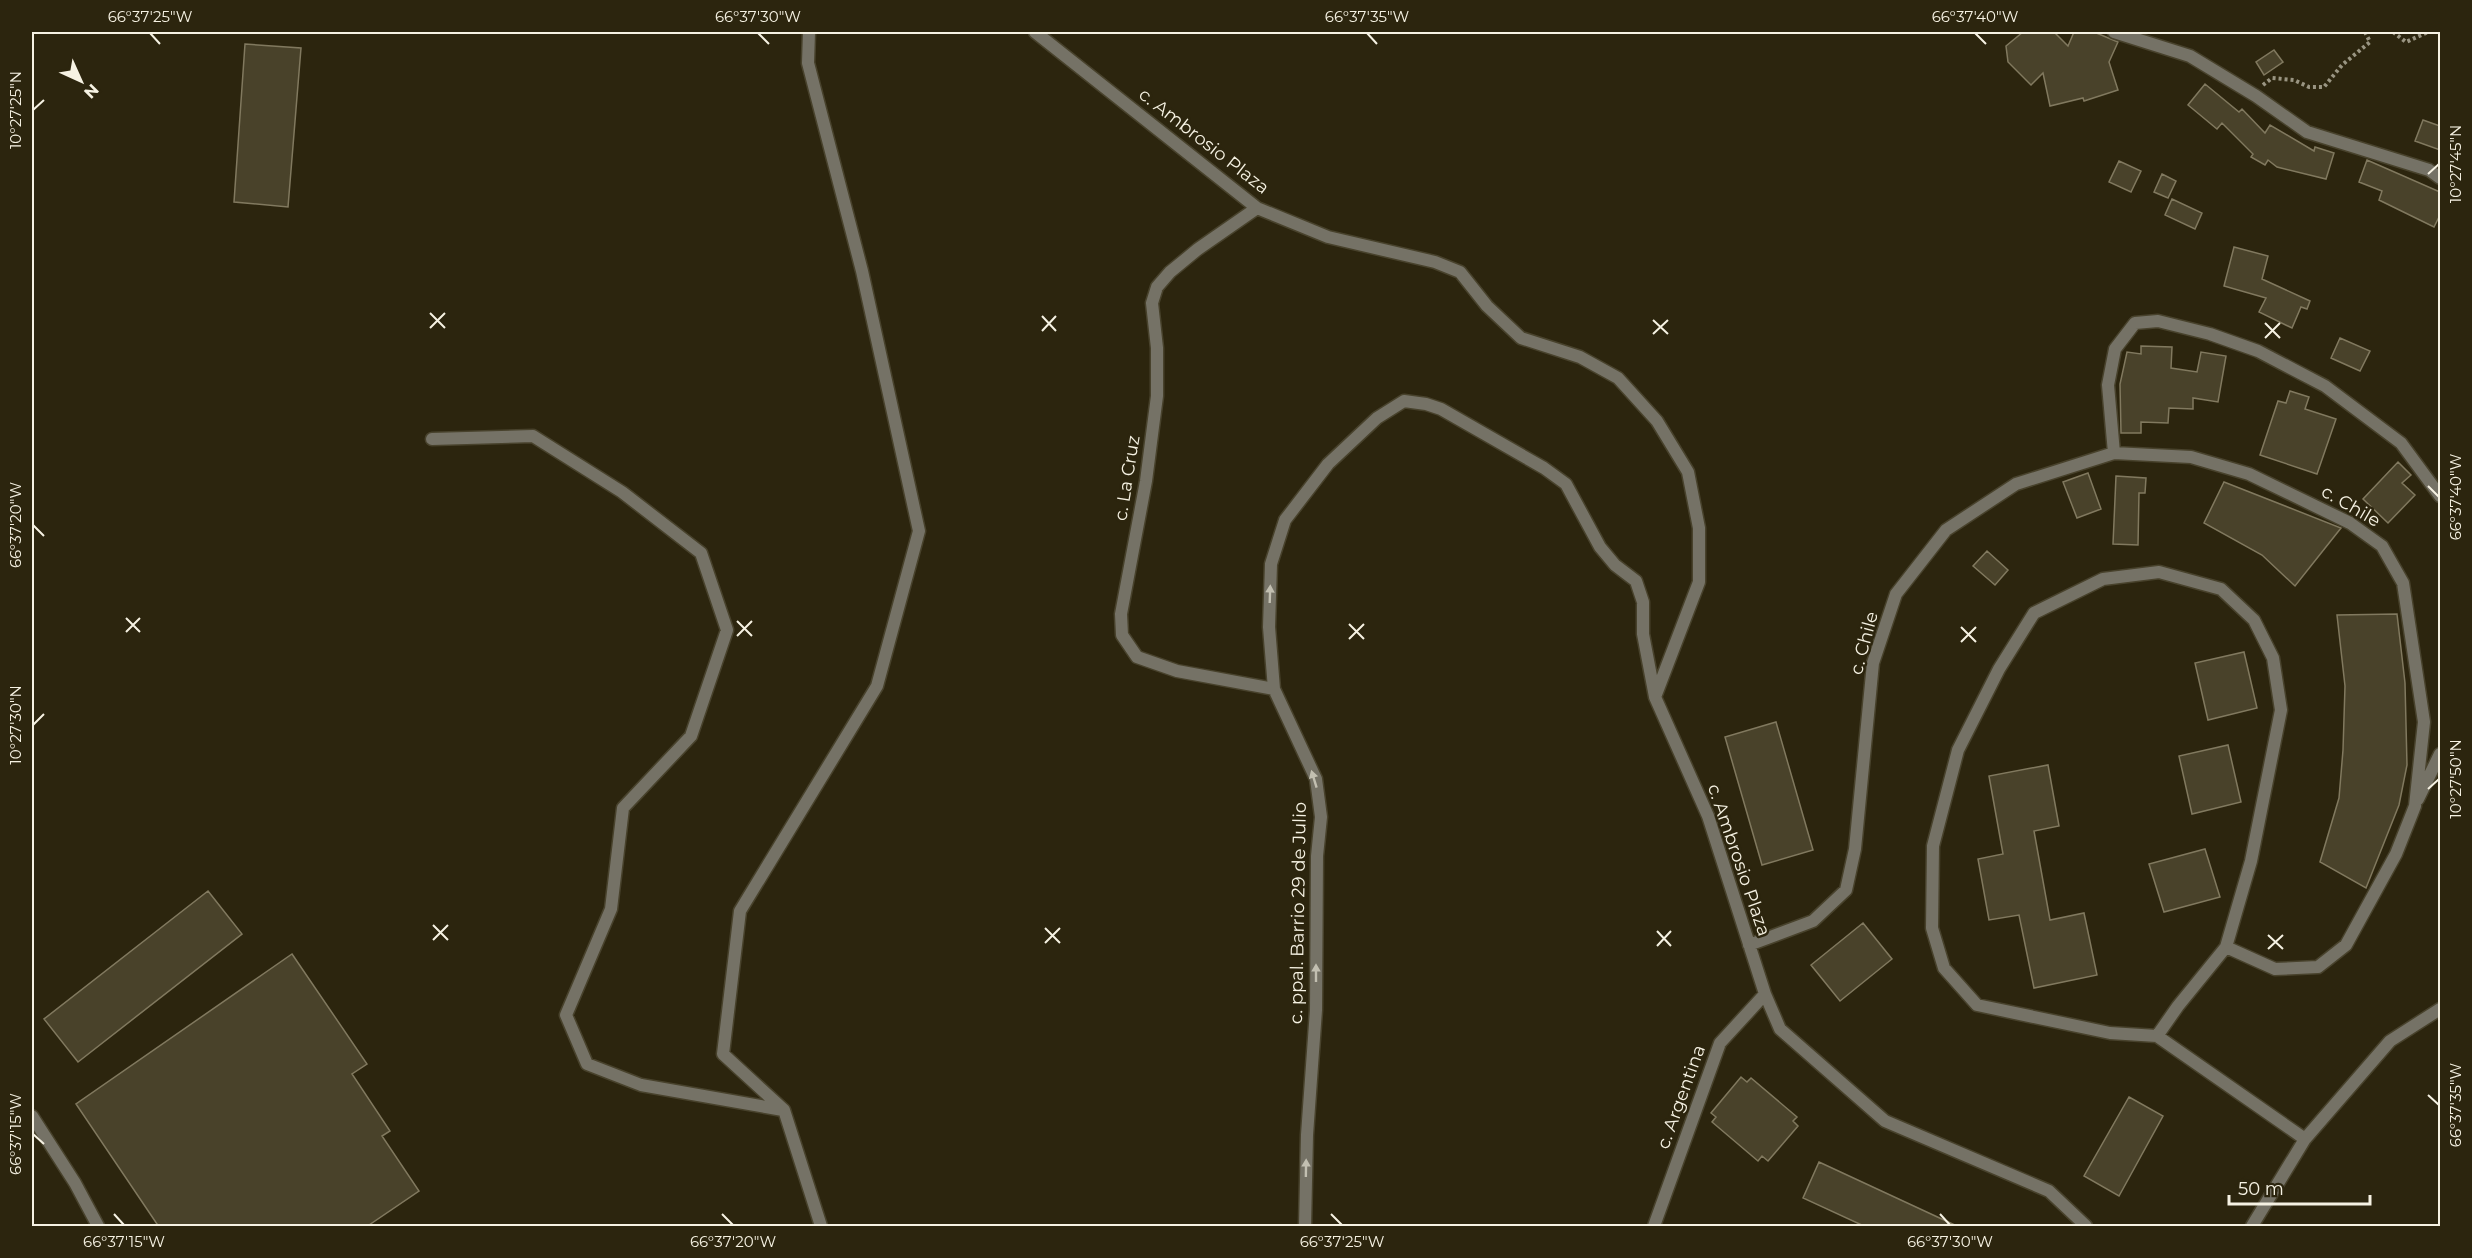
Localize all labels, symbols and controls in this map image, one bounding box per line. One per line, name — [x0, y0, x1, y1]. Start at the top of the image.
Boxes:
text: 66°37'25"W — [108, 7, 193, 26]
text: 66°37'30"W — [715, 7, 801, 26]
text: 66°37'35"W — [1325, 7, 1410, 26]
text: 66°37'40"W — [1932, 7, 2019, 26]
north arrow — [51, 51, 111, 111]
text: 10°27'25"N — [6, 71, 25, 149]
text: N — [80, 80, 103, 103]
street label: c. Ambrosio Plaza — [1134, 83, 1274, 199]
text: 10°27'45"N — [2446, 125, 2465, 203]
street label: c. La Cruz — [1109, 434, 1145, 522]
text: 66°37'40"W — [2446, 453, 2465, 540]
street label: c. Chile — [2318, 480, 2385, 532]
text: 66°37'20"W — [6, 482, 25, 568]
one-way arrow — [1265, 584, 1274, 603]
street label: c. Chile — [1845, 609, 1883, 677]
text: 10°27'30"N — [6, 685, 25, 765]
text: 10°27'50"N — [2446, 739, 2465, 819]
one-way arrow — [1309, 770, 1318, 788]
street label: c. Ambrosio Plaza — [1703, 781, 1775, 939]
street label: c. ppal. Barrio 29 de Julio — [1285, 802, 1311, 1024]
one-way arrow — [1311, 964, 1321, 983]
street label: c. Argentina — [1652, 1042, 1710, 1152]
text: 66°37'35"W — [2446, 1062, 2465, 1147]
text: 66°37'15"W — [6, 1093, 25, 1175]
one-way arrow — [1301, 1159, 1311, 1178]
scale bar — [2229, 1168, 2370, 1206]
text: 50 m — [2238, 1178, 2284, 1200]
text: 66°37'15"W — [83, 1232, 165, 1251]
text: 66°37'20"W — [690, 1232, 776, 1251]
text: 66°37'25"W — [1300, 1232, 1385, 1251]
text: 66°37'30"W — [1907, 1232, 1993, 1251]

